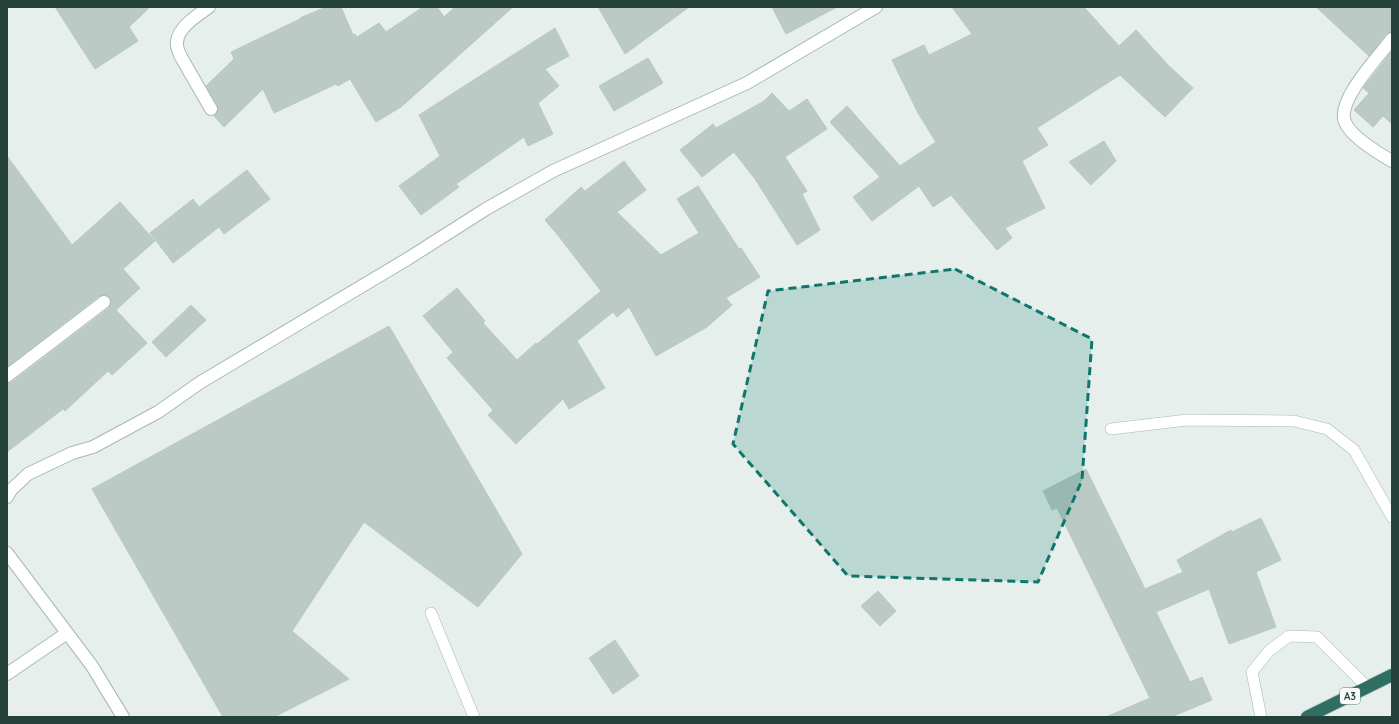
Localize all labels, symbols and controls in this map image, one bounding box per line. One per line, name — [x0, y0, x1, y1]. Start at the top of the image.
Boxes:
road number: A3 — [1340, 688, 1360, 704]

